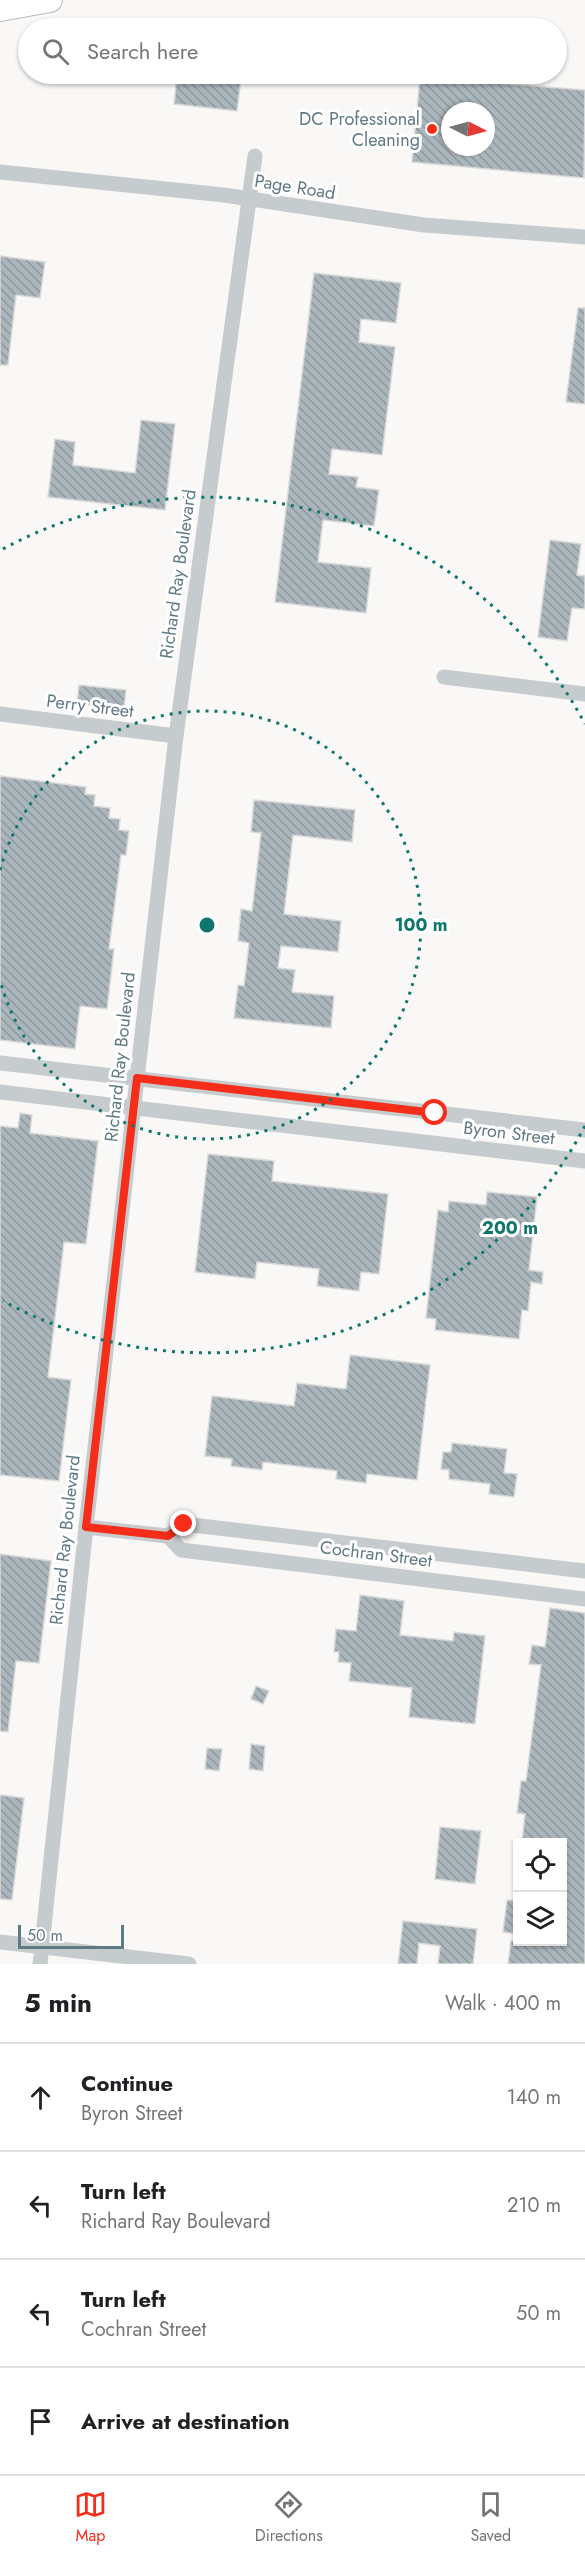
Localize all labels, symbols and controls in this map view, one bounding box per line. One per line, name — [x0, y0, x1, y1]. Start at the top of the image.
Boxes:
search box — [18, 18, 567, 84]
icon: search — [39, 35, 72, 68]
text: Search here — [87, 35, 198, 67]
north arrow — [441, 102, 495, 156]
place label: DC Professional Cleaning — [299, 106, 420, 153]
marker: DC Professional Cleaning — [425, 122, 439, 136]
street label: Page Road — [253, 168, 337, 206]
street label: Richard Ray Boulevard — [153, 488, 203, 660]
street label: Perry Street — [45, 688, 136, 724]
text: 100 m — [394, 912, 448, 938]
centre of rings — [197, 915, 217, 935]
street label: Richard Ray Boulevard — [98, 971, 142, 1143]
route start — [421, 1099, 447, 1125]
street label: Byron Street — [462, 1115, 557, 1152]
text: 200 m — [482, 1215, 538, 1241]
street label: Richard Ray Boulevard — [43, 1454, 87, 1626]
route end — [170, 1510, 196, 1536]
street label: Cochran Street — [318, 1534, 434, 1574]
map controls — [513, 1838, 567, 1946]
button: locate — [513, 1838, 567, 1892]
button: layers — [513, 1892, 567, 1946]
scale bar — [18, 1922, 124, 1950]
text: 50 m — [27, 1924, 63, 1947]
text: 5 min — [24, 1984, 92, 2022]
text: Walk · 400 m — [445, 1989, 561, 2018]
text: Continue — [81, 2067, 173, 2099]
icon: ahead — [24, 2081, 57, 2114]
text: 140 m — [507, 2083, 561, 2112]
text: Byron Street — [81, 2099, 183, 2128]
text: Turn left — [81, 2175, 166, 2207]
icon: left — [24, 2189, 57, 2222]
text: 210 m — [507, 2191, 561, 2220]
text: Richard Ray Boulevard — [81, 2207, 271, 2236]
text: Turn left — [81, 2283, 166, 2315]
icon: left — [24, 2297, 57, 2330]
text: 50 m — [516, 2299, 561, 2328]
text: Cochran Street — [81, 2315, 206, 2344]
icon: arrive — [24, 2405, 57, 2438]
text: Arrive at destination — [81, 2405, 290, 2437]
tab: Map — [74, 2488, 107, 2547]
tab: Directions — [255, 2488, 323, 2547]
tab: Saved — [470, 2488, 511, 2547]

